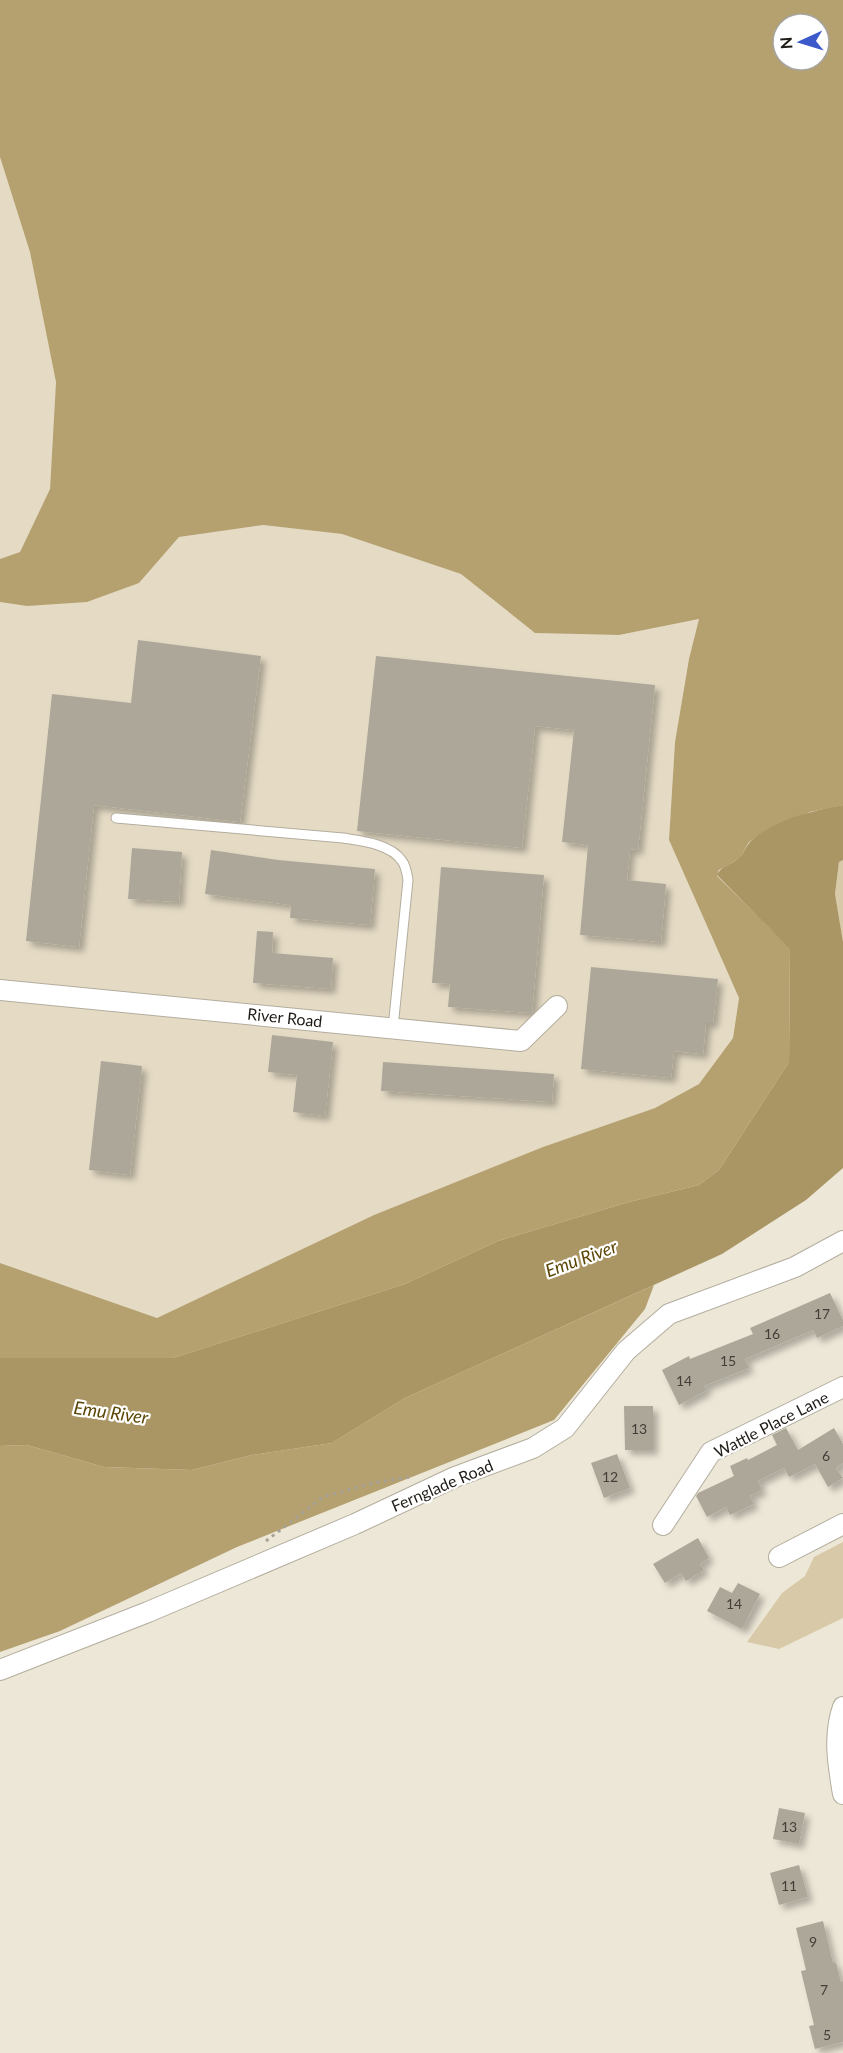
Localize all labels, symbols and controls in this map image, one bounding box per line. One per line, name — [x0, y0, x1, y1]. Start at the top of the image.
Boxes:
north arrow — [771, 12, 831, 72]
text: N — [776, 36, 795, 50]
street label: River Road — [247, 1004, 323, 1030]
water label: Emu River — [542, 1235, 621, 1281]
house number: 17 — [814, 1305, 830, 1322]
house number: 16 — [764, 1325, 780, 1342]
house number: 15 — [720, 1352, 736, 1369]
house number: 14 — [676, 1372, 692, 1389]
street label: Wattle Place Lane — [711, 1387, 831, 1461]
water label: Emu River — [72, 1396, 151, 1428]
house number: 13 — [631, 1420, 647, 1437]
house number: 6 — [822, 1447, 830, 1464]
street label: Fernglade Road — [388, 1455, 496, 1515]
house number: 12 — [602, 1468, 618, 1485]
house number: 14 — [726, 1595, 742, 1612]
house number: 13 — [781, 1818, 797, 1835]
house number: 11 — [781, 1877, 797, 1894]
house number: 9 — [809, 1933, 817, 1950]
house number: 7 — [820, 1981, 828, 1998]
house number: 5 — [823, 2026, 831, 2043]

